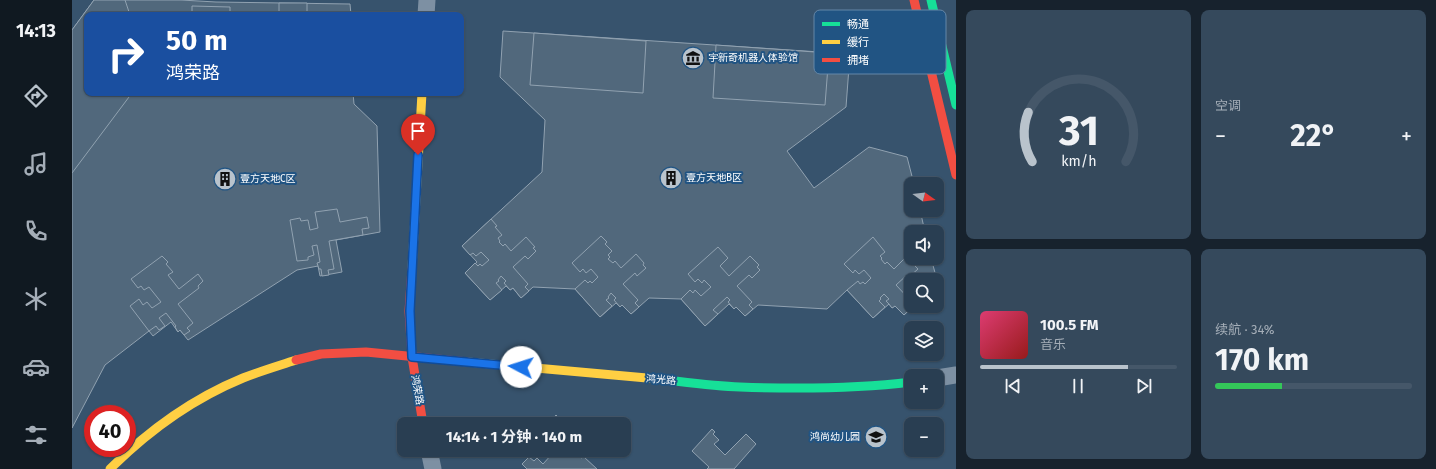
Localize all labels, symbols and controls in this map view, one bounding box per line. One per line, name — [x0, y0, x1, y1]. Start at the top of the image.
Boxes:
legend — [814, 10, 946, 74]
text: 畅通 — [847, 18, 869, 31]
text: 14:13 — [16, 20, 56, 42]
text: 50 m — [166, 24, 228, 57]
icon: right — [100, 28, 152, 80]
text: 缓行 — [847, 36, 869, 49]
museum icon: 宇新奇机器人体验馆 — [680, 45, 706, 71]
place label: 宇新奇机器人体验馆 — [708, 52, 798, 64]
text: 拥堵 — [847, 54, 869, 67]
text: 鸿荣路 — [166, 62, 220, 84]
icon: directions — [22, 82, 50, 110]
text: 空调 — [1215, 98, 1241, 113]
text: 31 — [1057, 106, 1099, 156]
pin — [401, 114, 435, 155]
text: 22° — [1290, 118, 1337, 154]
icon: arrive — [407, 120, 429, 142]
text: − — [1215, 123, 1226, 150]
text: + — [1401, 123, 1412, 150]
icon: music — [22, 150, 50, 178]
text: km/h — [1061, 153, 1096, 170]
building icon: 壹方天地B区 — [658, 165, 684, 191]
building icon: 壹方天地C区 — [212, 166, 238, 192]
place label: 壹方天地B区 — [686, 172, 742, 184]
place label: 壹方天地C区 — [240, 173, 296, 185]
north arrow — [904, 177, 944, 217]
map controls — [904, 177, 944, 457]
icon: phone — [22, 217, 50, 245]
button: sound — [904, 225, 944, 265]
button: search — [904, 273, 944, 313]
icon: climate — [22, 285, 50, 313]
text: 100.5 FM — [1040, 316, 1099, 334]
button: layers — [904, 321, 944, 361]
text: 续航 · 34% — [1215, 322, 1275, 337]
text: 音乐 — [1040, 337, 1066, 352]
text: 170 km — [1215, 342, 1309, 378]
position arrow — [500, 346, 542, 388]
icon: car — [22, 353, 50, 381]
button: + — [904, 369, 944, 409]
street label: 鸿光路 — [646, 373, 676, 387]
street label: 鸿荣路 — [408, 374, 426, 406]
icon: previous — [1002, 375, 1024, 397]
icon: pause — [1067, 375, 1089, 397]
icon: next — [1133, 375, 1155, 397]
speed limit sign: 40 — [84, 405, 136, 457]
button: − — [904, 417, 944, 457]
icon: filters — [22, 421, 50, 449]
school or university icon: 鸿尚幼儿园 — [863, 424, 889, 450]
text: 14:14 · 1 分钟 · 140 m — [446, 428, 582, 446]
place label: 鸿尚幼儿园 — [810, 431, 860, 443]

